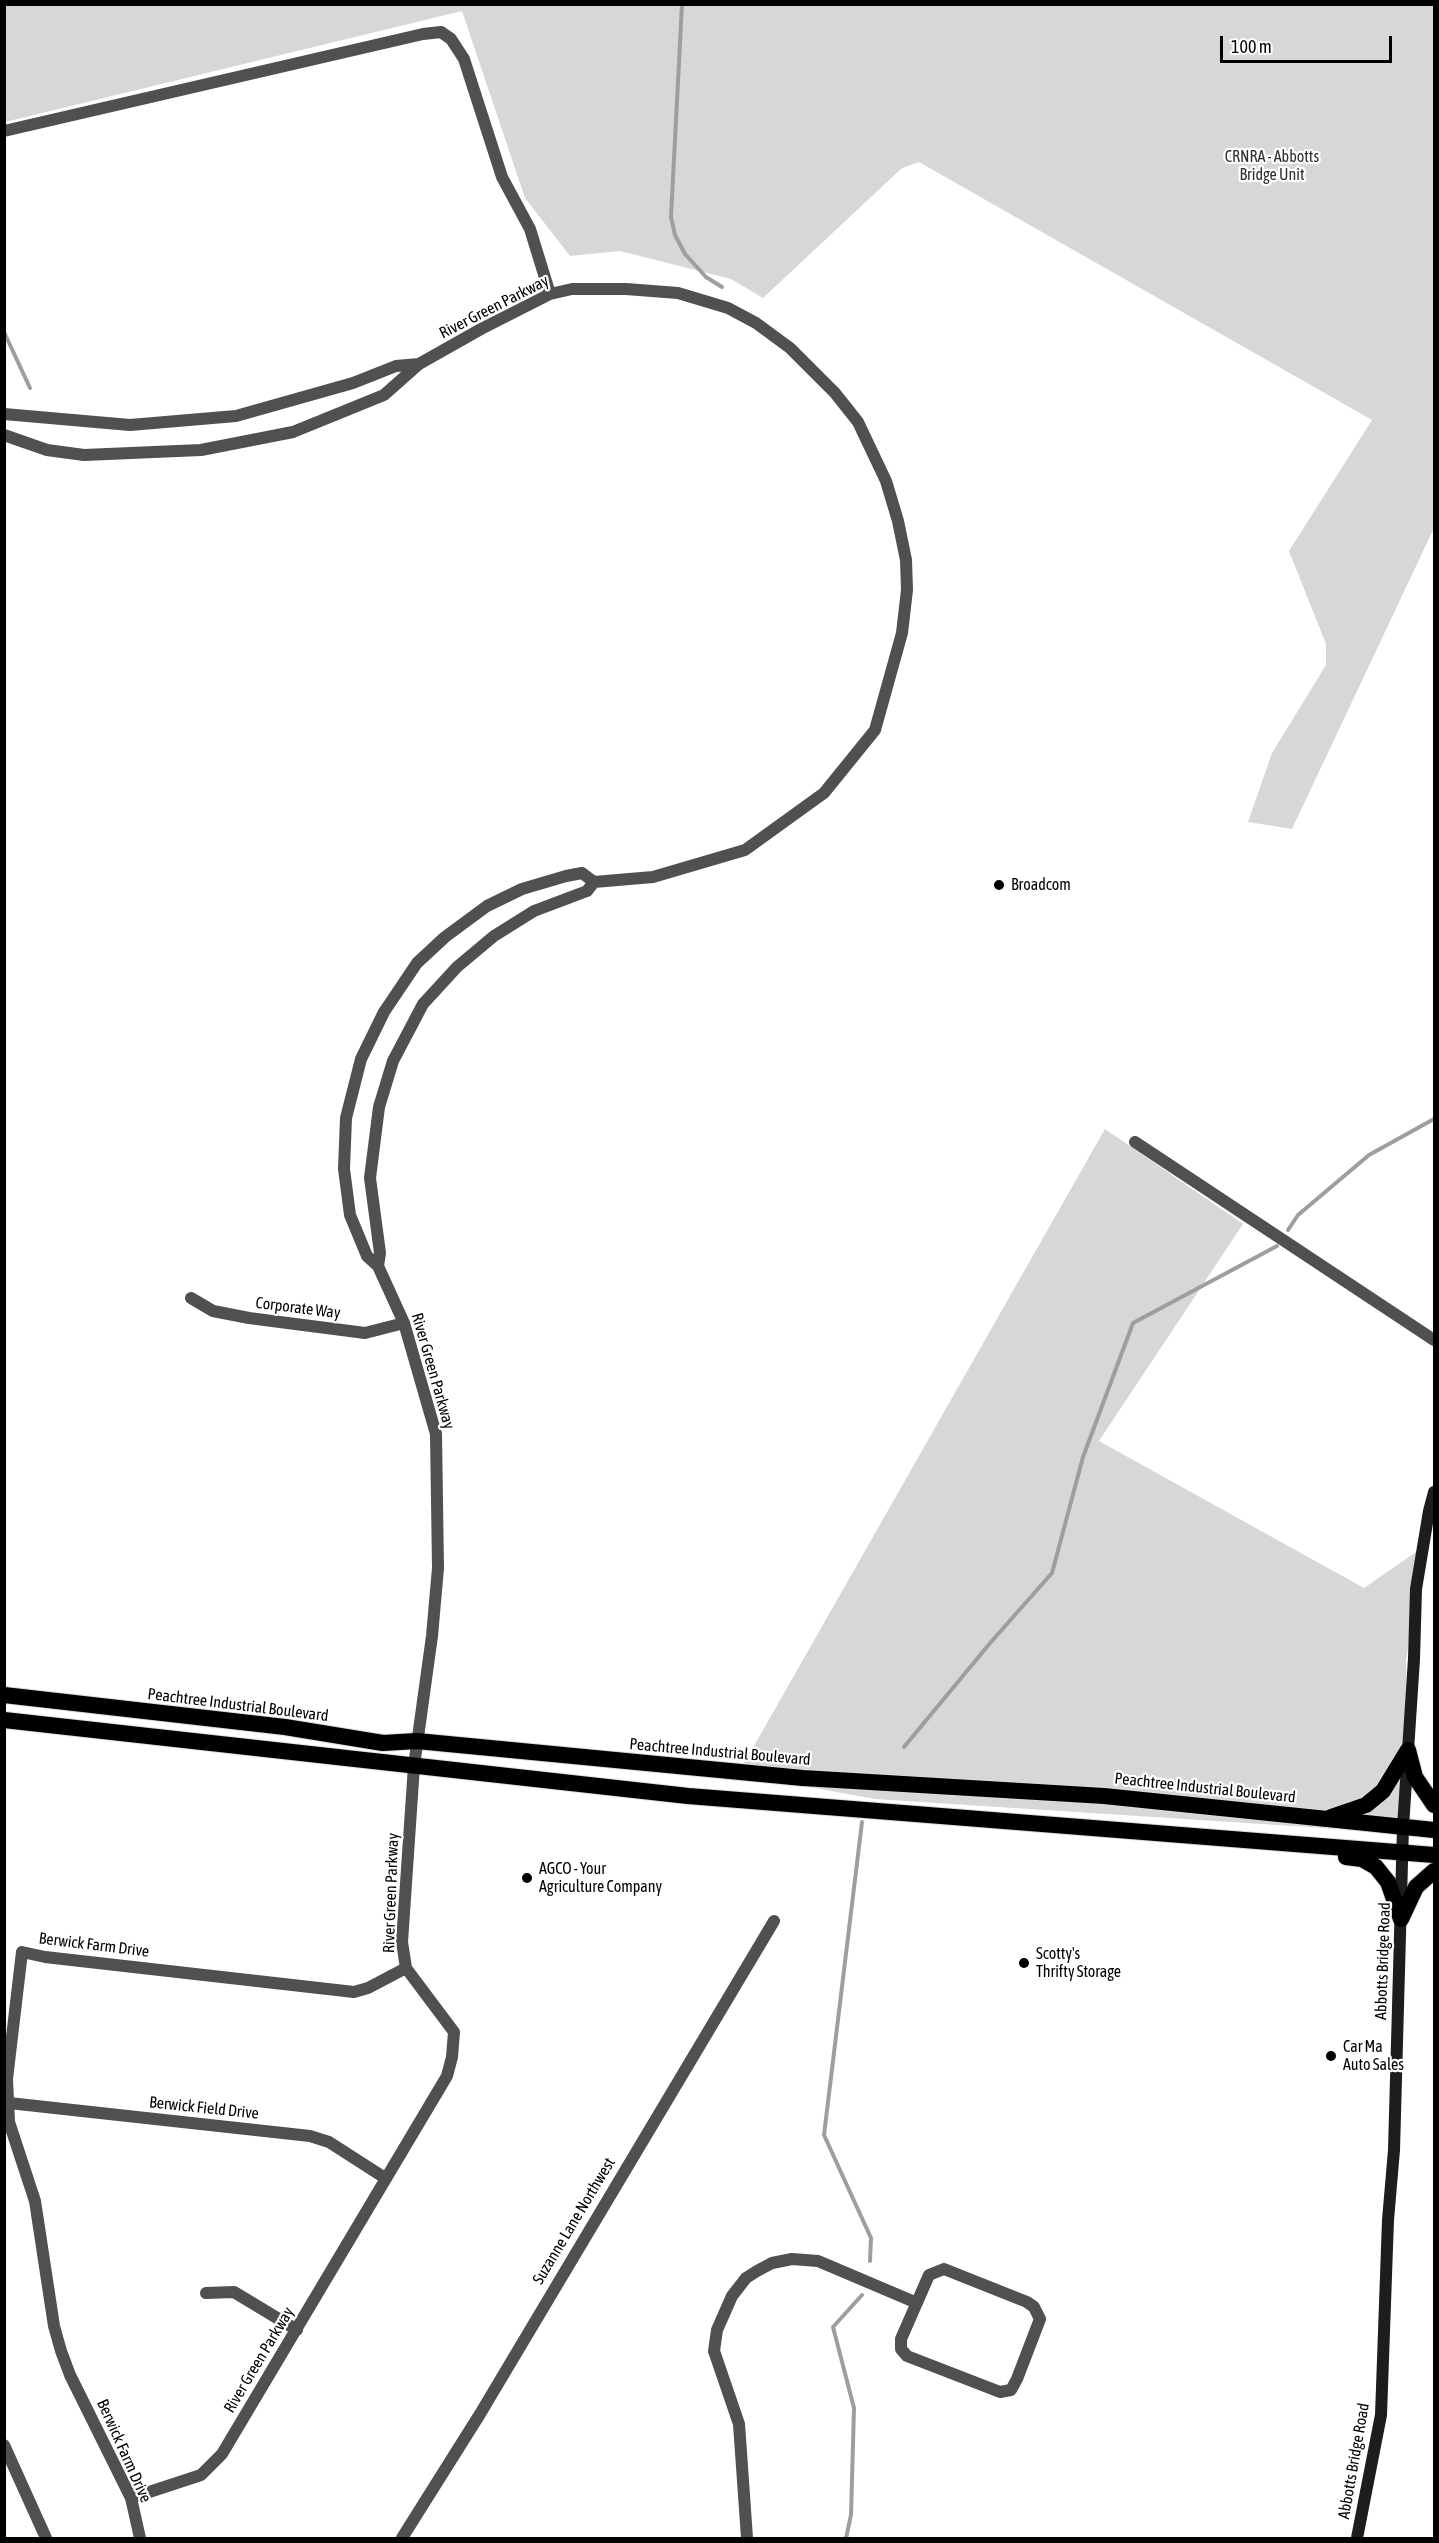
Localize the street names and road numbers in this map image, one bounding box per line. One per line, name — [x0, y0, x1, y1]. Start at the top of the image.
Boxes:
street label: River Green Parkway — [436, 271, 552, 343]
street label: Corporate Way — [254, 1293, 342, 1323]
street label: River Green Parkway — [407, 1311, 459, 1431]
street label: Peachtree Industrial Boulevard — [147, 1684, 329, 1726]
street label: Peachtree Industrial Boulevard — [629, 1735, 811, 1769]
street label: Peachtree Industrial Boulevard — [1114, 1769, 1296, 1807]
street label: River Green Parkway — [379, 1833, 403, 1953]
street label: Abbotts Bridge Road — [1371, 1902, 1395, 2020]
street label: Berwick Farm Drive — [38, 1929, 150, 1961]
street label: Berwick Field Drive — [148, 2093, 260, 2123]
street label: Suzanne Lane Northwest — [529, 2154, 619, 2288]
street label: River Green Parkway — [220, 2304, 298, 2416]
street label: Berwick Farm Drive — [93, 2396, 155, 2506]
street label: Abbotts Bridge Road — [1334, 2401, 1374, 2521]

